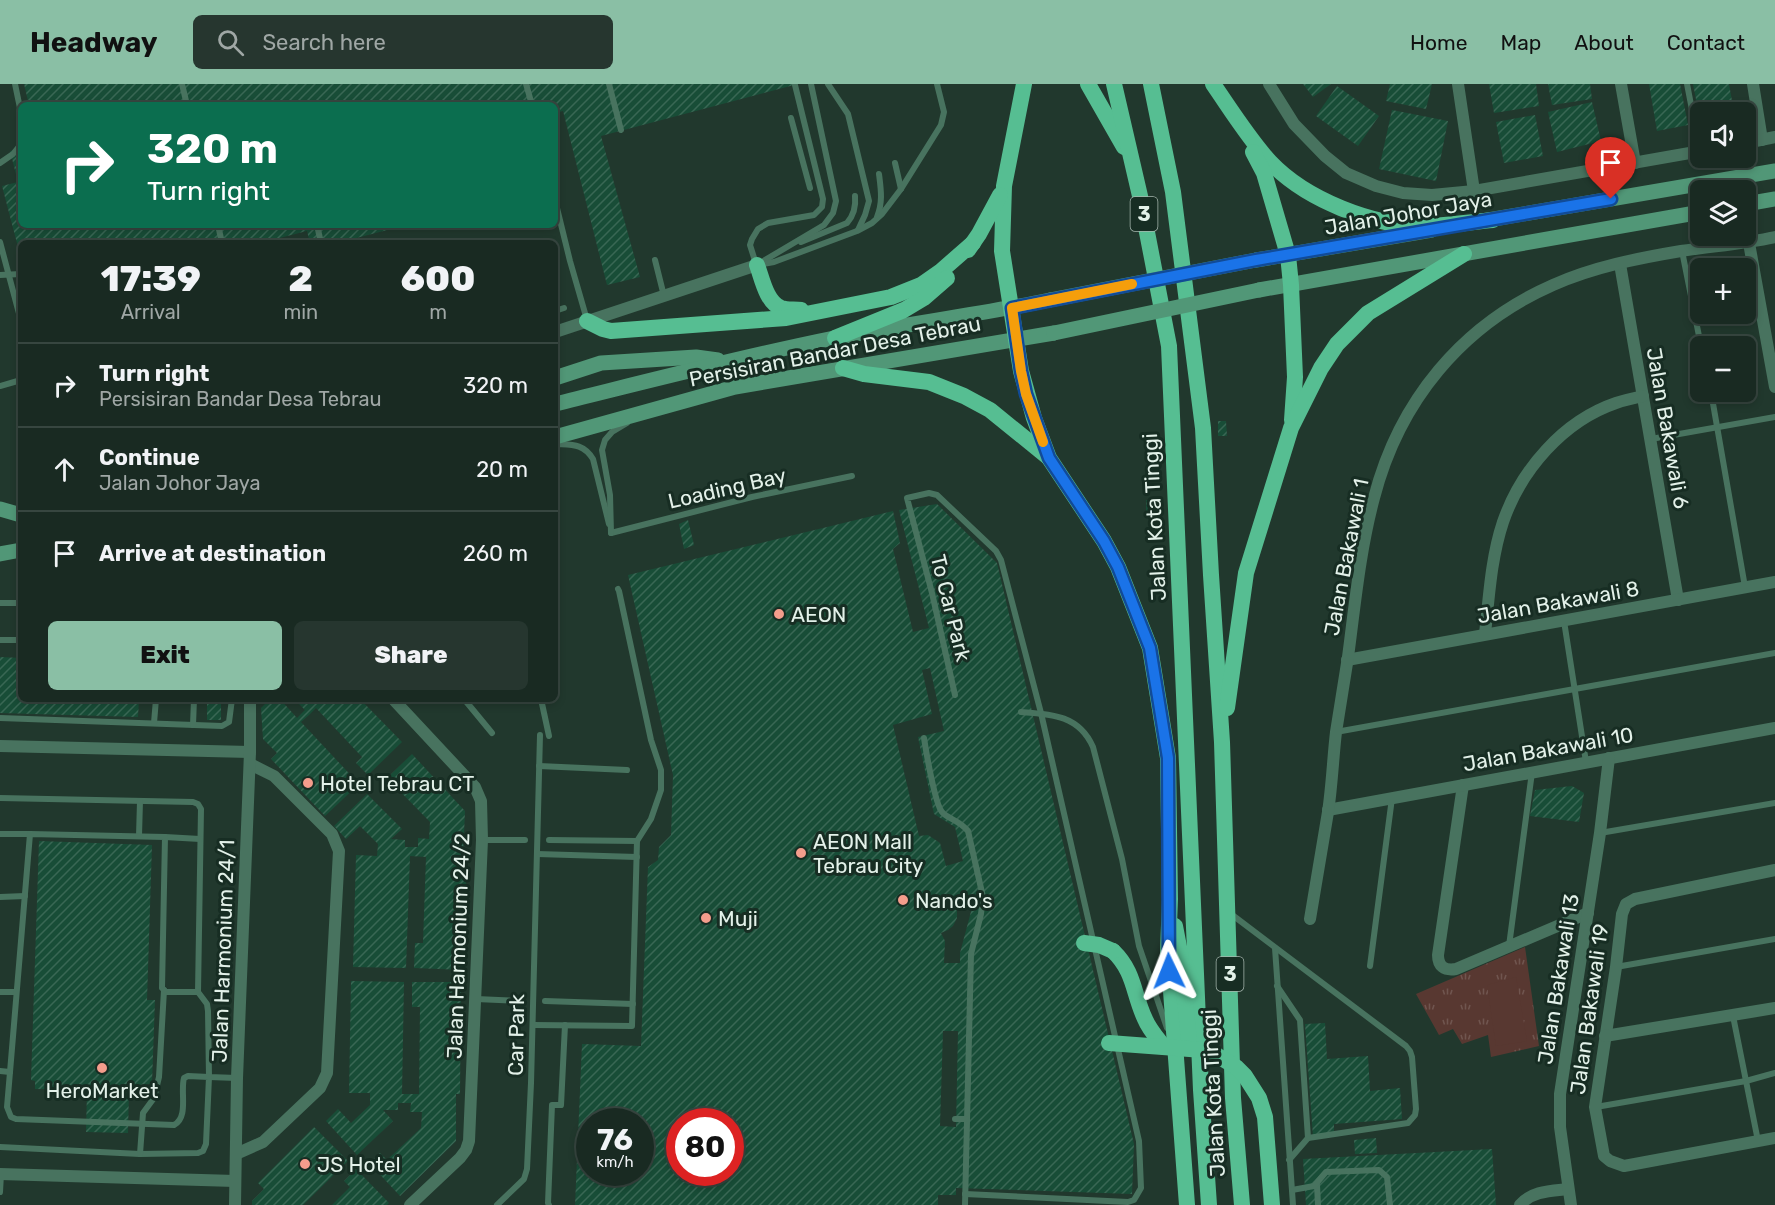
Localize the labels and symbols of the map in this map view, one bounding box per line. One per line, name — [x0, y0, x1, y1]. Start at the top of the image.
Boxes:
pin — [1585, 137, 1636, 199]
street label: Jalan Johor Jaya — [1322, 186, 1494, 240]
road number: 3 — [1130, 197, 1158, 231]
street label: Persisiran Bandar Desa Tebrau — [687, 310, 983, 392]
street label: Jalan Bakawali 6 — [1642, 345, 1694, 511]
street label: Jalan Kota Tinggi — [1137, 433, 1171, 601]
street label: Loading Bay — [666, 462, 789, 514]
street label: Jalan Bakawali 1 — [1319, 476, 1373, 638]
street label: To Car Park — [926, 552, 976, 664]
street label: Jalan Bakawali 8 — [1475, 575, 1641, 629]
place label: AEON — [791, 602, 846, 627]
marker: AEON — [772, 607, 786, 621]
street label: Jalan Bakawali 10 — [1461, 722, 1635, 776]
place label: Hotel Tebrau CT — [320, 771, 474, 796]
marker: Hotel Tebrau CT — [301, 776, 315, 790]
place label: AEON Mall Tebrau City — [813, 829, 924, 878]
street label: Jalan Harmonium 24/2 — [442, 833, 474, 1059]
street label: Jalan Harmonium 24/1 — [207, 839, 239, 1063]
marker: AEON Mall Tebrau City — [794, 846, 808, 860]
place label: Nando's — [915, 888, 993, 913]
street label: Jalan Bakawali 13 — [1532, 892, 1584, 1066]
marker: Nando's — [896, 893, 910, 907]
place label: Muji — [718, 906, 758, 931]
marker: Muji — [699, 911, 713, 925]
street label: Jalan Bakawali 19 — [1565, 922, 1613, 1096]
position arrow — [1137, 939, 1201, 1003]
road number: 3 — [1216, 957, 1244, 991]
street label: Car Park — [503, 994, 529, 1076]
street label: Jalan Kota Tinggi — [1196, 1009, 1230, 1177]
marker: HeroMarket — [95, 1061, 109, 1075]
place label: HeroMarket — [45, 1078, 159, 1103]
speed limit sign: 80 — [666, 1108, 744, 1186]
place label: JS Hotel — [317, 1152, 401, 1177]
marker: JS Hotel — [298, 1157, 312, 1171]

